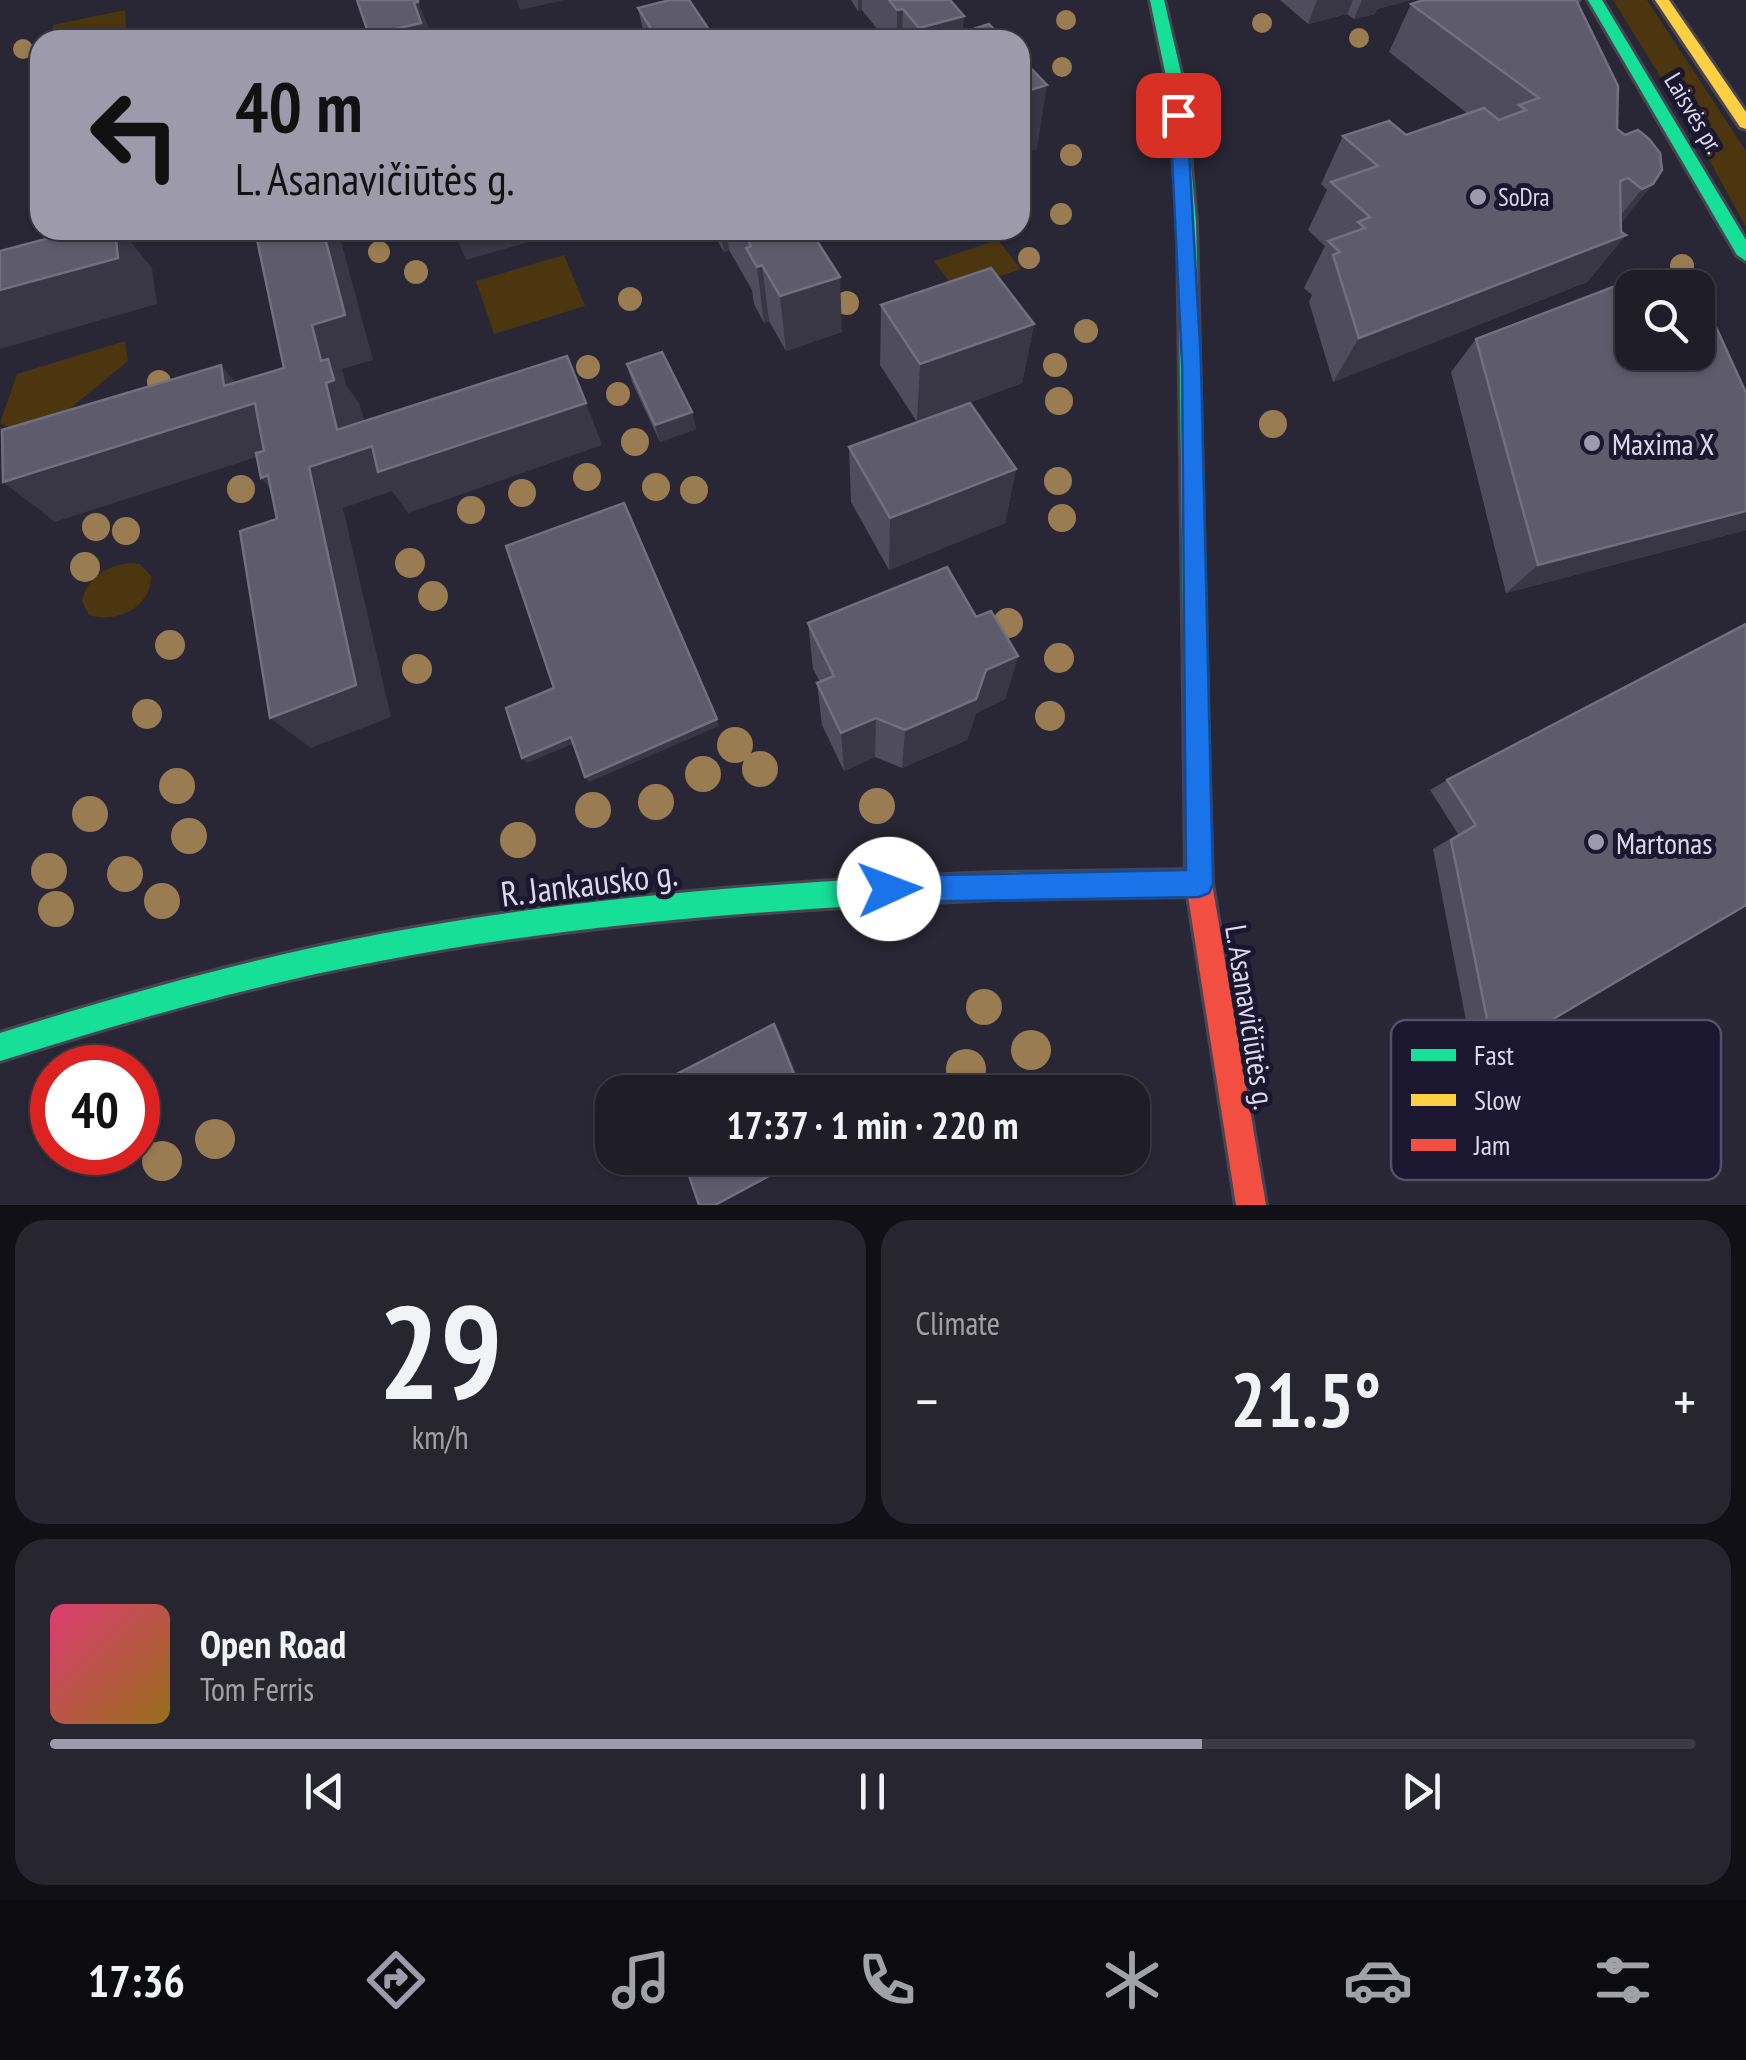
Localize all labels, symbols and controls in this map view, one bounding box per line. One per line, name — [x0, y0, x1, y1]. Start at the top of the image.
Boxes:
text: 40 m — [235, 61, 363, 151]
street label: Laisvės pr. — [1657, 67, 1731, 159]
icon: left — [70, 70, 200, 200]
pin — [1136, 73, 1221, 158]
icon: arrive — [1151, 88, 1206, 143]
text: L. Asanavičiūtės g. — [235, 149, 515, 207]
place label: SoDra — [1498, 181, 1549, 213]
marker: SoDra — [1467, 186, 1489, 208]
map controls — [1615, 270, 1715, 370]
button: search — [1615, 270, 1715, 370]
place label: Maxima X — [1612, 424, 1714, 463]
marker: Maxima X — [1581, 432, 1603, 454]
place label: Martonas — [1616, 823, 1712, 862]
marker: Martonas — [1585, 831, 1607, 853]
position arrow — [837, 837, 941, 941]
street label: R. Jankausko g. — [498, 849, 680, 917]
street label: L. Asanavičiūtės g. — [1217, 922, 1285, 1112]
legend — [1391, 1020, 1721, 1180]
text: Fast — [1474, 1036, 1514, 1073]
speed limit sign: 40 — [30, 1045, 160, 1175]
text: Slow — [1474, 1081, 1521, 1118]
text: 17:37 · 1 min · 220 m — [726, 1100, 1019, 1149]
text: Jam — [1473, 1126, 1510, 1163]
text: 29 — [378, 1267, 502, 1435]
text: Climate — [916, 1302, 1000, 1344]
text: 21.5° — [1230, 1351, 1381, 1448]
text: − — [916, 1365, 938, 1436]
text: + — [1673, 1365, 1696, 1436]
text: km/h — [412, 1416, 469, 1458]
text: Open Road — [200, 1619, 346, 1668]
text: Tom Ferris — [200, 1668, 314, 1710]
icon: previous — [297, 1764, 352, 1819]
icon: pause — [845, 1764, 900, 1819]
icon: next — [1394, 1764, 1449, 1819]
icon: directions — [361, 1945, 431, 2015]
icon: music — [606, 1945, 676, 2015]
icon: phone — [852, 1945, 922, 2015]
icon: climate — [1097, 1945, 1167, 2015]
icon: car — [1343, 1945, 1413, 2015]
icon: filters — [1588, 1945, 1658, 2015]
text: 17:36 — [88, 1951, 185, 2009]

